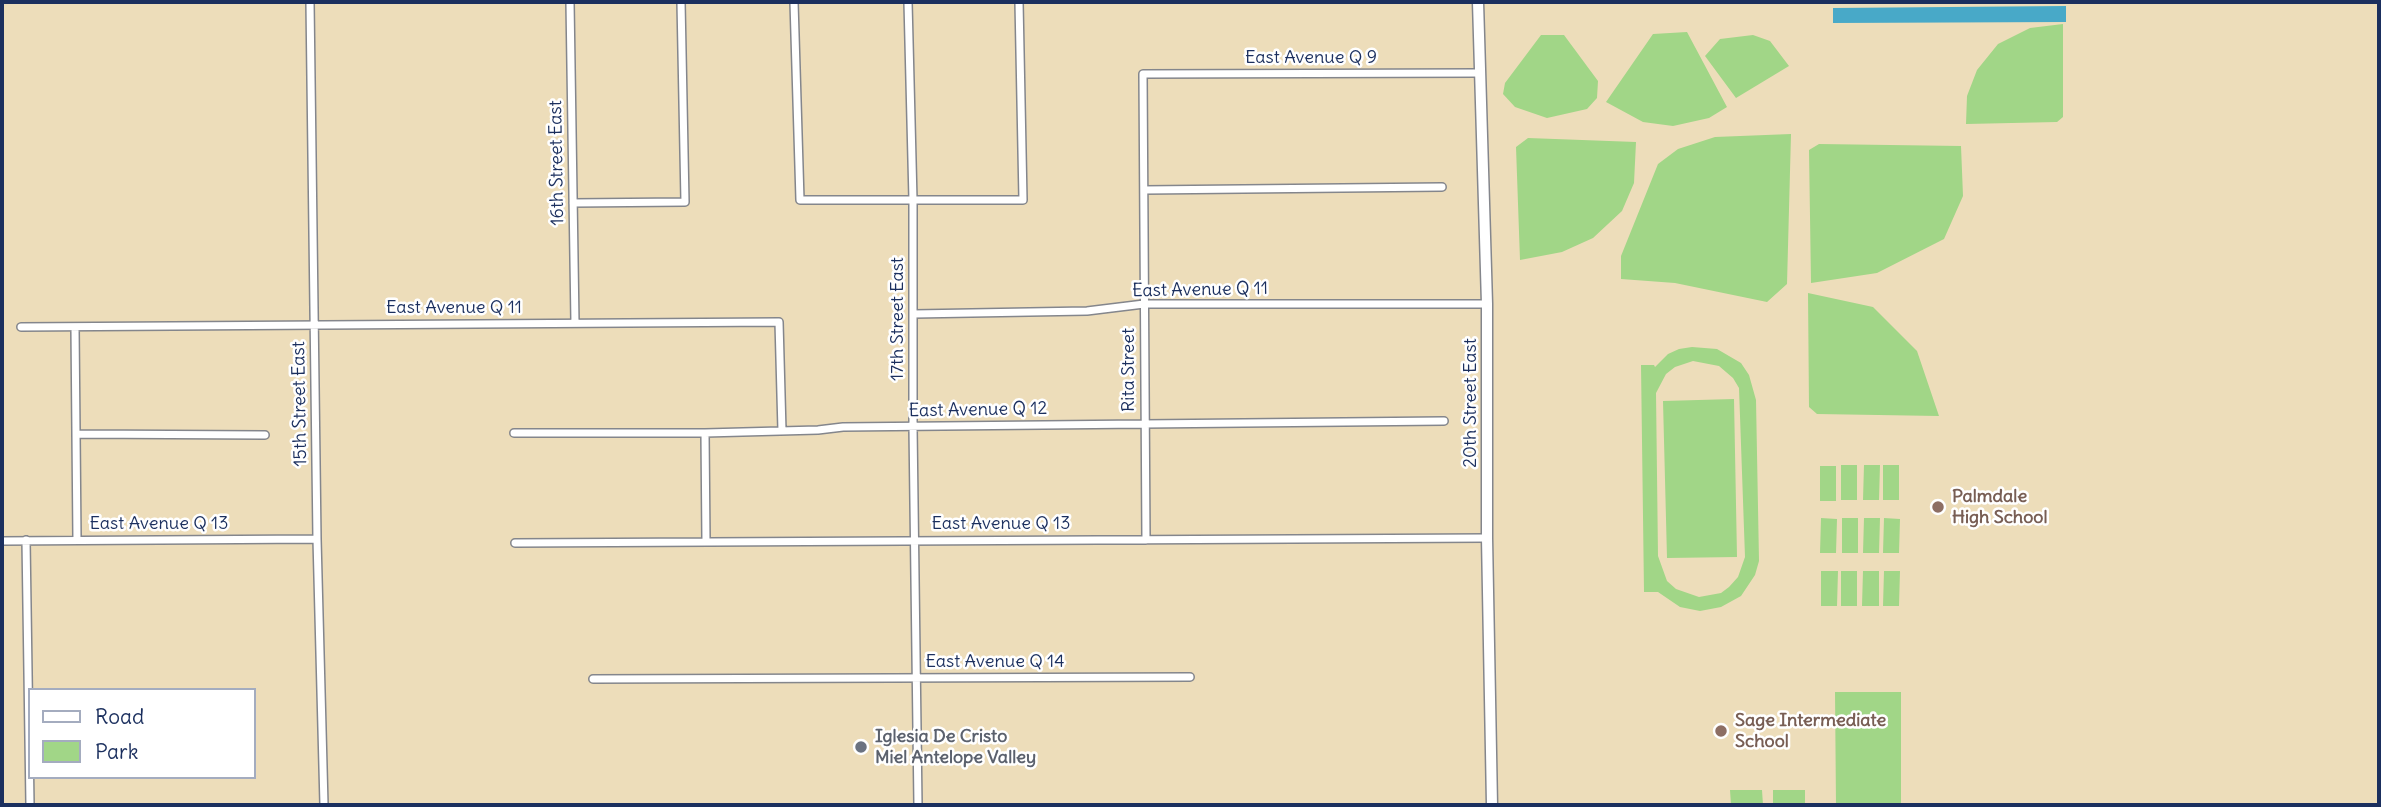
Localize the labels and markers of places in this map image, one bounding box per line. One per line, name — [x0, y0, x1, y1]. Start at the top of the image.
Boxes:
place label: Palmdale High School — [1952, 486, 2047, 528]
marker: Palmdale High School — [1930, 499, 1946, 515]
place label: Sage Intermediate School — [1735, 710, 1886, 752]
marker: Sage Intermediate School — [1713, 723, 1729, 739]
place label: Iglesia De Cristo Miel Antelope Valley — [875, 726, 1036, 768]
marker: Iglesia De Cristo Miel Antelope Valley — [853, 739, 869, 755]

